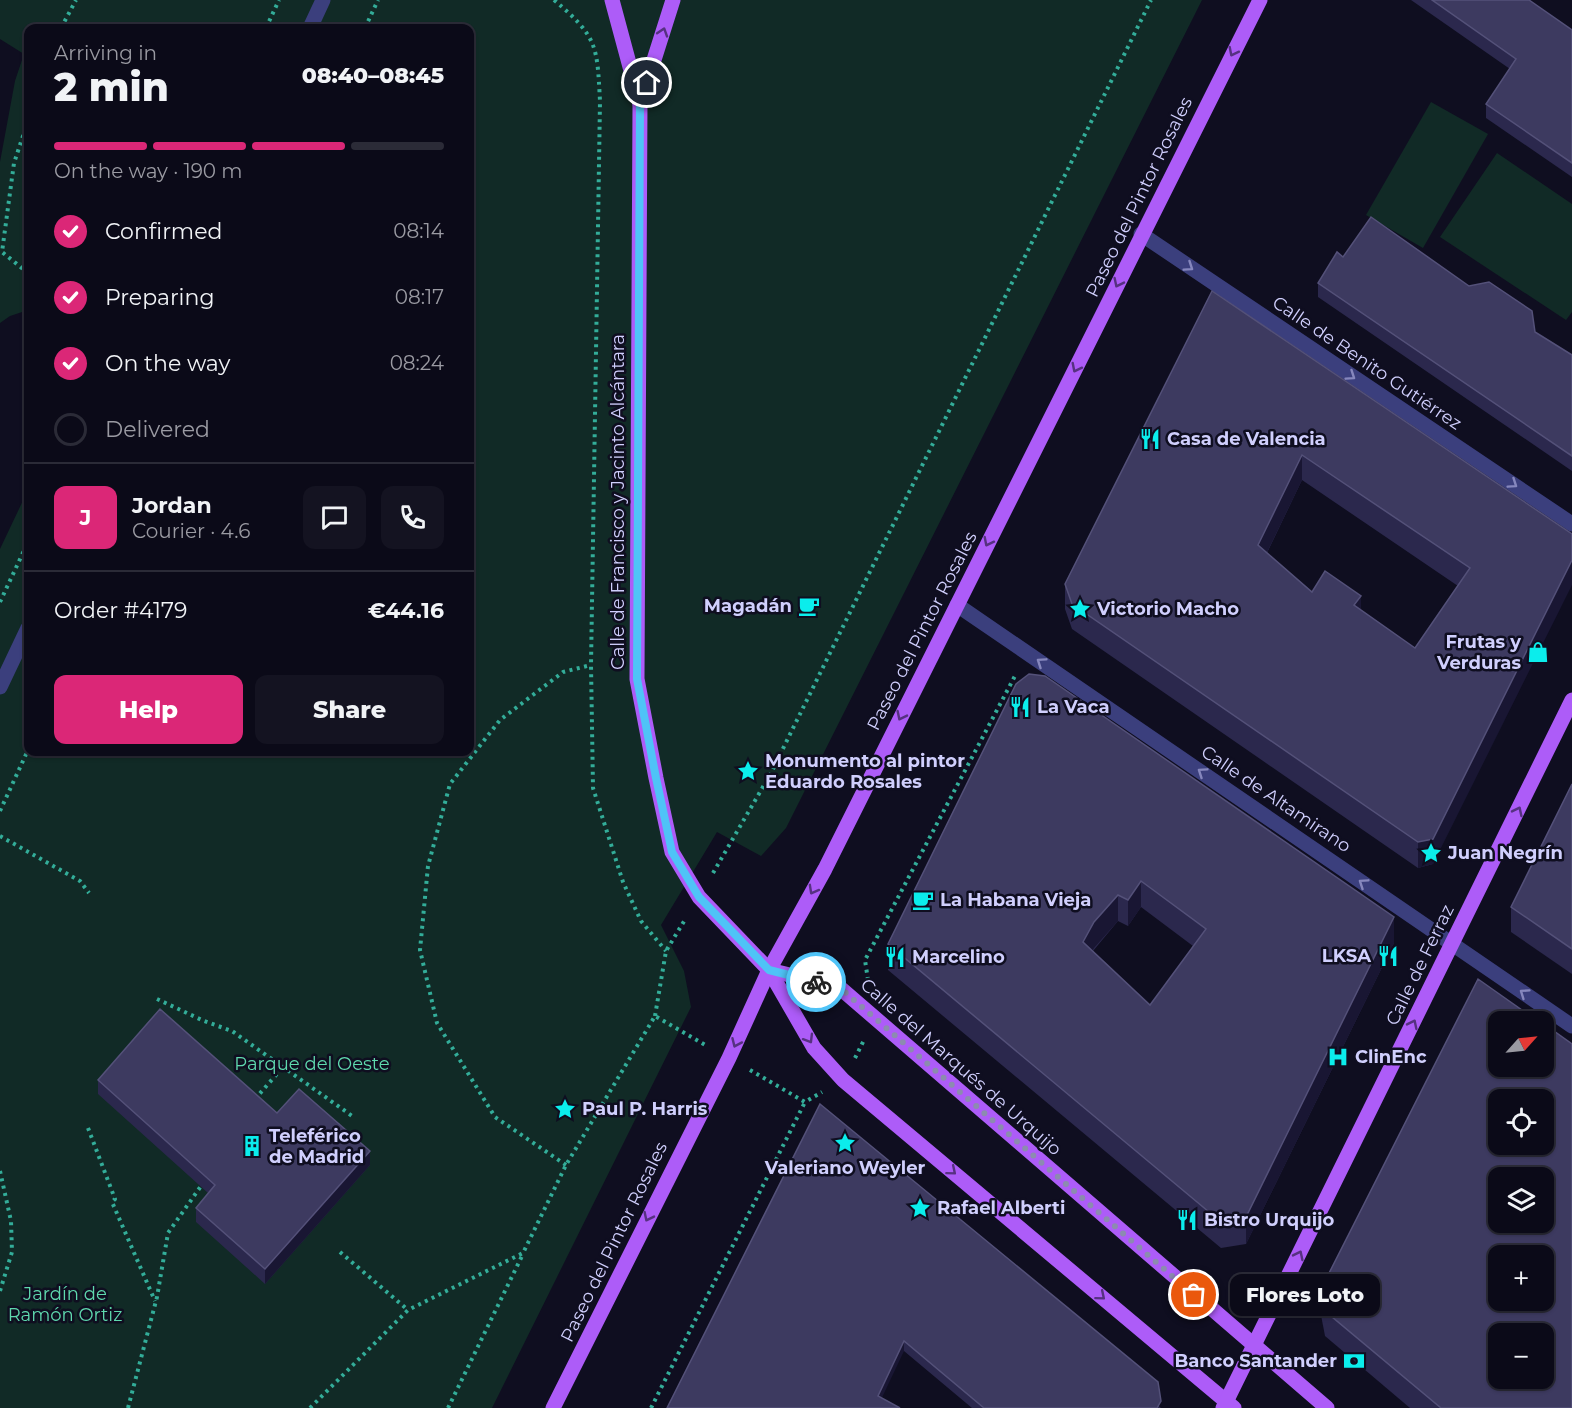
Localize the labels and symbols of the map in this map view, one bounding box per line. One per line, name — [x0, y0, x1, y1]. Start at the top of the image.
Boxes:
one-way arrow — [656, 27, 668, 38]
one-way arrow — [1229, 46, 1240, 57]
pin — [621, 57, 672, 108]
street label: Paseo del Pintor Rosales — [1081, 93, 1197, 301]
one-way arrow — [1183, 260, 1194, 271]
one-way arrow — [1113, 276, 1125, 287]
street label: Calle de Benito Gutiérrez — [1268, 291, 1466, 435]
street label: Calle de Francisco y Jacinto Alcántara — [607, 334, 629, 670]
one-way arrow — [1071, 361, 1083, 372]
one-way arrow — [1345, 369, 1356, 380]
restaurant icon: Casa de Valencia — [1138, 427, 1162, 451]
place label: Casa de Valencia — [1167, 428, 1326, 450]
one-way arrow — [1507, 477, 1517, 489]
street label: Paseo del Pintor Rosales — [862, 528, 982, 734]
one-way arrow — [984, 536, 996, 547]
cafe icon: Magadán — [797, 594, 821, 618]
place label: Magadán — [704, 595, 792, 617]
place icon: Victorio Macho — [1068, 597, 1092, 621]
place label: Victorio Macho — [1096, 598, 1239, 620]
place label: Frutas y Verduras — [1436, 631, 1521, 674]
shop icon: Frutas y Verduras — [1526, 640, 1550, 664]
one-way arrow — [1037, 658, 1048, 669]
restaurant icon: La Vaca — [1008, 695, 1032, 719]
place label: La Vaca — [1037, 696, 1110, 718]
one-way arrow — [897, 710, 909, 721]
street label: Calle de Altamirano — [1197, 741, 1355, 857]
place label: Monumento al pintor Eduardo Rosales — [765, 750, 965, 793]
place icon: Monumento al pintor Eduardo Rosales — [736, 759, 760, 783]
one-way arrow — [1198, 769, 1209, 780]
one-way arrow — [1510, 807, 1522, 818]
place icon: Juan Negrín — [1419, 841, 1443, 865]
place label: Juan Negrín — [1447, 842, 1563, 864]
one-way arrow — [1359, 879, 1370, 890]
one-way arrow — [809, 884, 820, 895]
cafe icon: La Habana Vieja — [911, 888, 935, 912]
place label: La Habana Vieja — [940, 889, 1091, 911]
street label: Calle de Ferraz — [1381, 901, 1459, 1029]
restaurant icon: LKSA — [1376, 944, 1400, 968]
restaurant icon: Marcelino — [883, 945, 907, 969]
place label: LKSA — [1322, 945, 1371, 967]
place label: Marcelino — [912, 946, 1005, 968]
courier — [786, 952, 846, 1012]
street label: Calle del Marqués de Urquijo — [856, 974, 1066, 1160]
one-way arrow — [1519, 989, 1530, 1000]
north arrow — [1488, 1011, 1554, 1077]
one-way arrow — [1406, 1019, 1417, 1030]
one-way arrow — [802, 1033, 813, 1043]
one-way arrow — [731, 1036, 743, 1047]
hospital icon: ClinEnc — [1326, 1045, 1350, 1069]
place label: ClinEnc — [1355, 1046, 1427, 1068]
park label: Parque del Oeste — [234, 1053, 390, 1075]
place icon: Paul P. Harris — [553, 1097, 577, 1121]
place label: Paul P. Harris — [582, 1098, 708, 1120]
place label: Teleférico de Madrid — [269, 1125, 364, 1168]
place icon: Valeriano Weyler — [833, 1131, 857, 1155]
building icon: Teleférico de Madrid — [240, 1134, 264, 1158]
street label: Paseo del Pintor Rosales — [556, 1138, 672, 1346]
place label: Valeriano Weyler — [764, 1157, 926, 1179]
one-way arrow — [945, 1164, 956, 1175]
place icon: Rafael Alberti — [908, 1196, 932, 1220]
place label: Rafael Alberti — [937, 1197, 1065, 1219]
restaurant icon: Bistro Urquijo — [1175, 1208, 1199, 1232]
place label: Bistro Urquijo — [1204, 1209, 1335, 1231]
one-way arrow — [644, 1210, 655, 1221]
one-way arrow — [1291, 1251, 1303, 1262]
pin — [1168, 1269, 1219, 1320]
callout: Flores Loto — [1230, 1274, 1380, 1316]
park label: Jardín de Ramón Ortiz — [8, 1283, 122, 1326]
one-way arrow — [1094, 1289, 1105, 1300]
bank icon: Banco Santander — [1342, 1349, 1366, 1373]
place label: Banco Santander — [1174, 1350, 1337, 1372]

